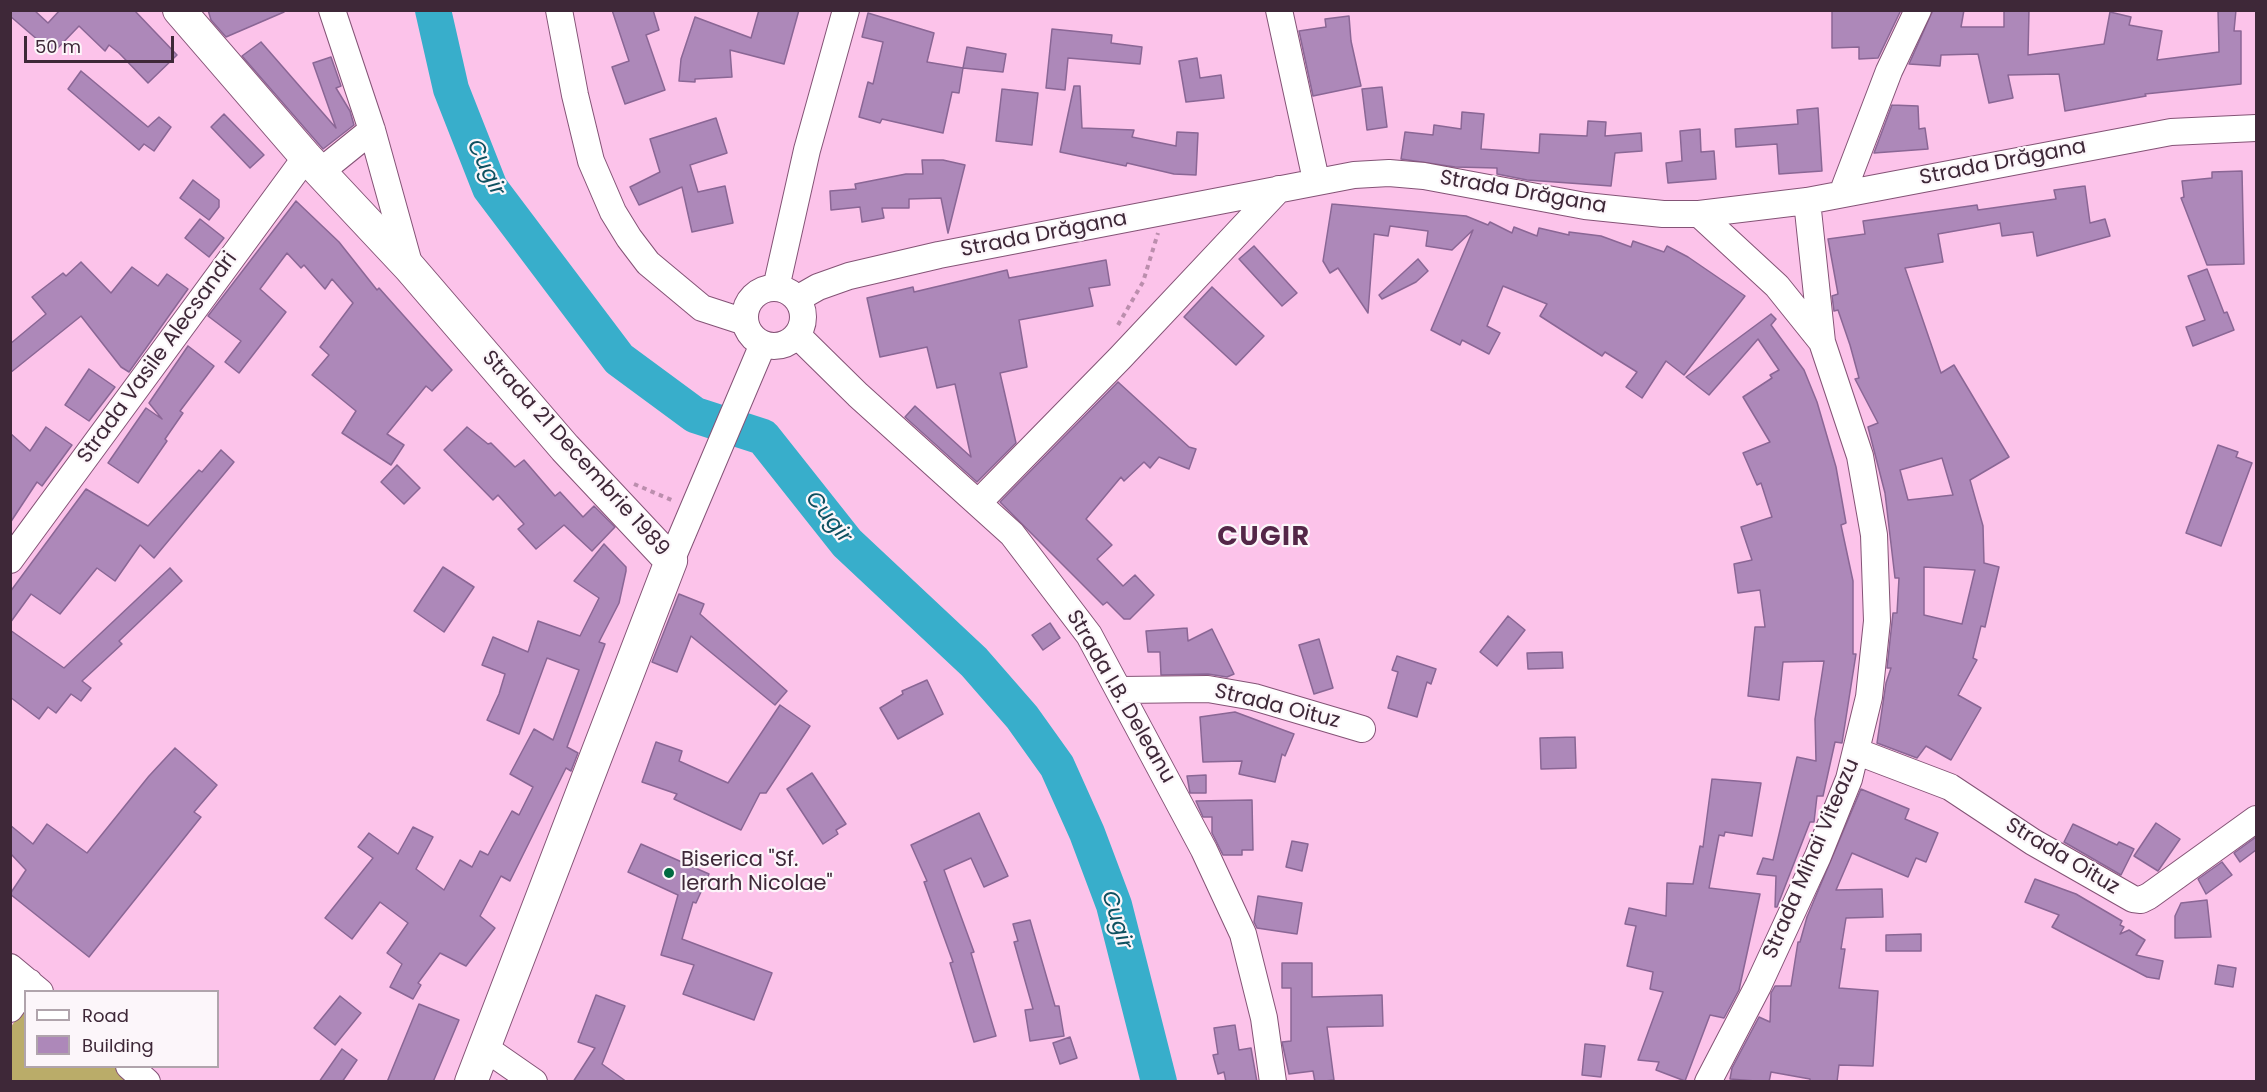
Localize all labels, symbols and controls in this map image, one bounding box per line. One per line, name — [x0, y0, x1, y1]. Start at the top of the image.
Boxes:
scale bar — [27, 24, 177, 62]
text: 50 m — [35, 34, 81, 59]
water label: Cugir — [460, 135, 510, 201]
street label: Strada Drăgana — [1918, 135, 2088, 191]
street label: Strada Drăgana — [1438, 166, 1608, 220]
street label: Strada Drăgana — [959, 207, 1129, 263]
street label: Strada Vasile Alecsandri — [73, 247, 243, 469]
street label: Strada 21 Decembrie 1989 — [476, 346, 674, 562]
water label: Cugir — [799, 487, 857, 549]
district label: CUGIR — [1217, 522, 1311, 554]
street label: Strada I.B. Deleanu — [1060, 606, 1180, 788]
street label: Strada Oituz — [1212, 679, 1342, 735]
street label: Strada Mihai Viteazu — [1758, 755, 1866, 963]
street label: Strada Oituz — [2001, 813, 2123, 901]
place label: Biserica "Sf. Ierarh Nicolae" — [681, 848, 833, 898]
marker: Biserica "Sf. Ierarh Nicolae" — [662, 866, 676, 880]
water label: Cugir — [1095, 888, 1137, 952]
legend — [24, 990, 219, 1068]
text: Road — [82, 1003, 129, 1028]
text: Building — [82, 1033, 154, 1058]

